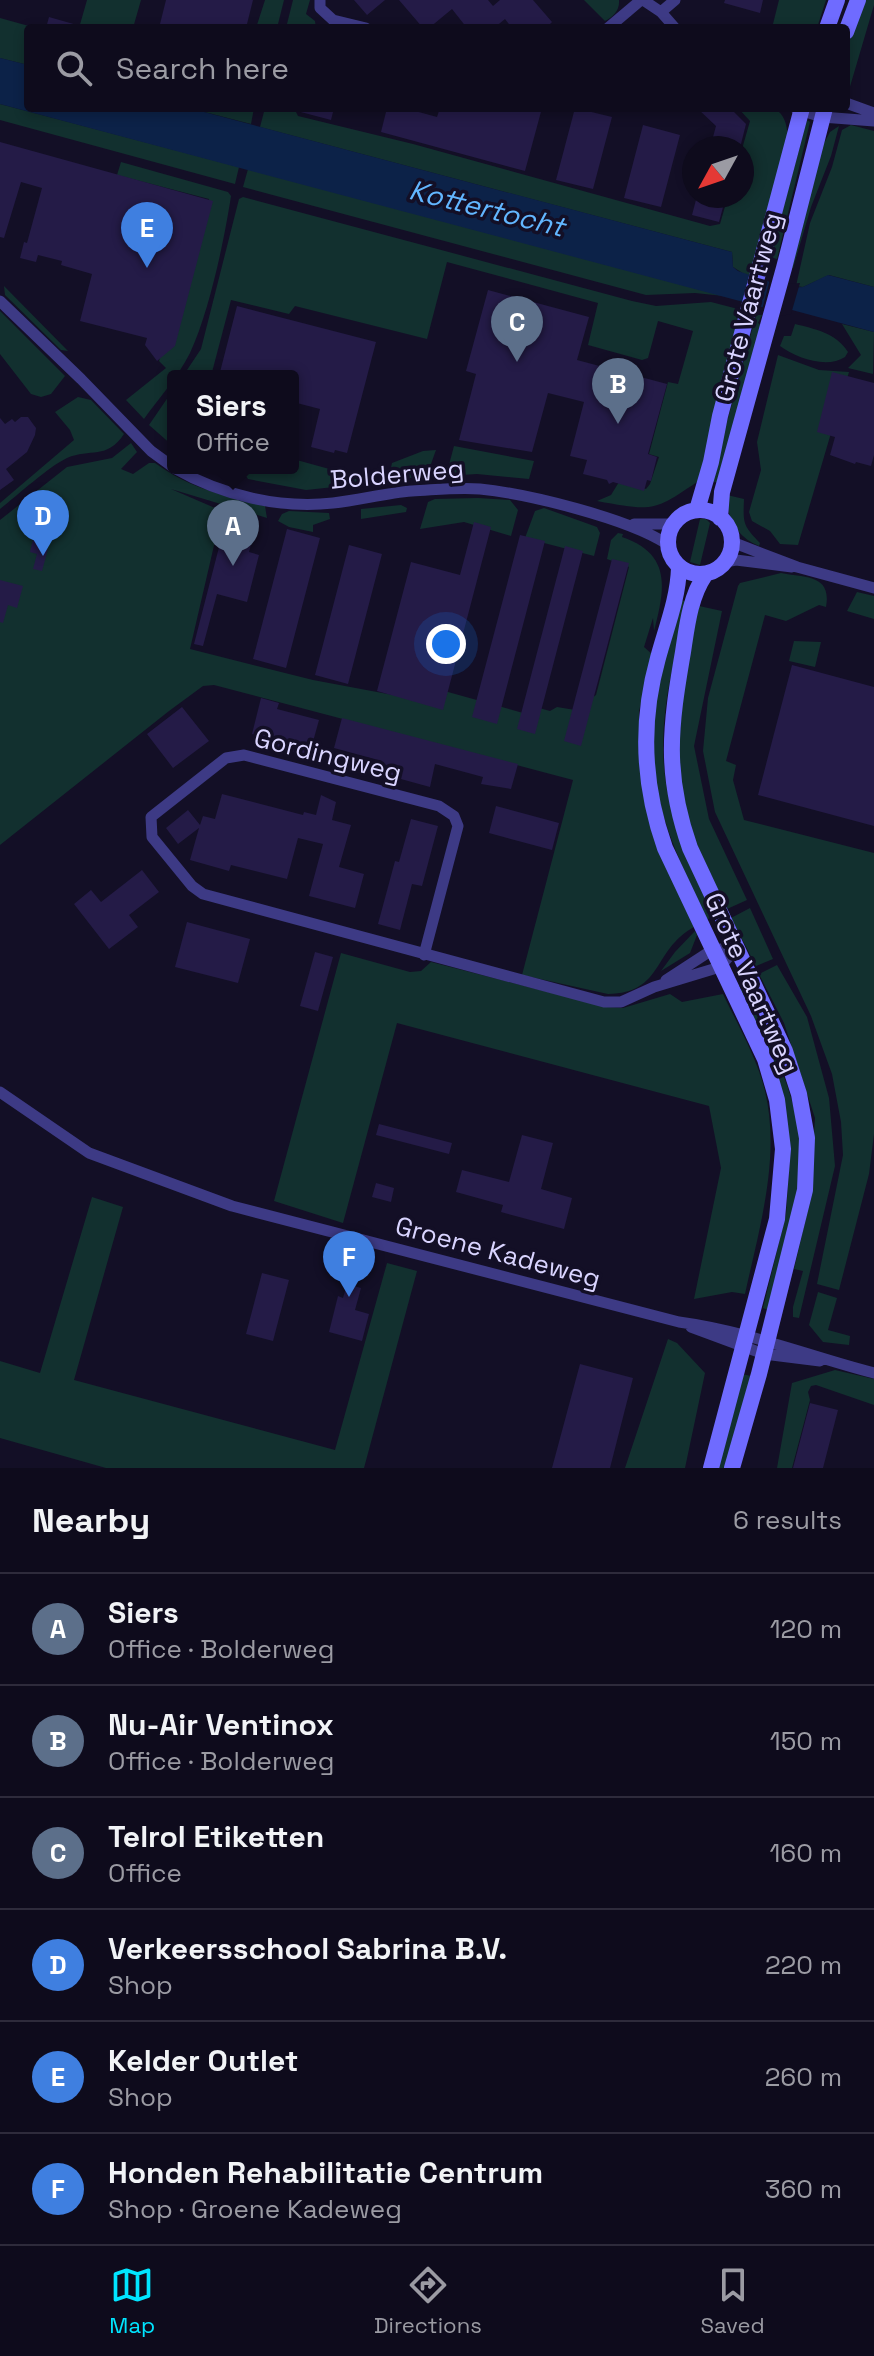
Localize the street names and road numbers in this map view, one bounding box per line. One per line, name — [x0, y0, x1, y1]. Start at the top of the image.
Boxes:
street label: Grote Vaartweg — [706, 209, 790, 405]
street label: Bolderweg — [329, 451, 465, 497]
street label: Gordingweg — [251, 720, 405, 790]
street label: Grote Vaartweg — [697, 887, 807, 1079]
street label: Groene Kadeweg — [392, 1208, 604, 1296]

